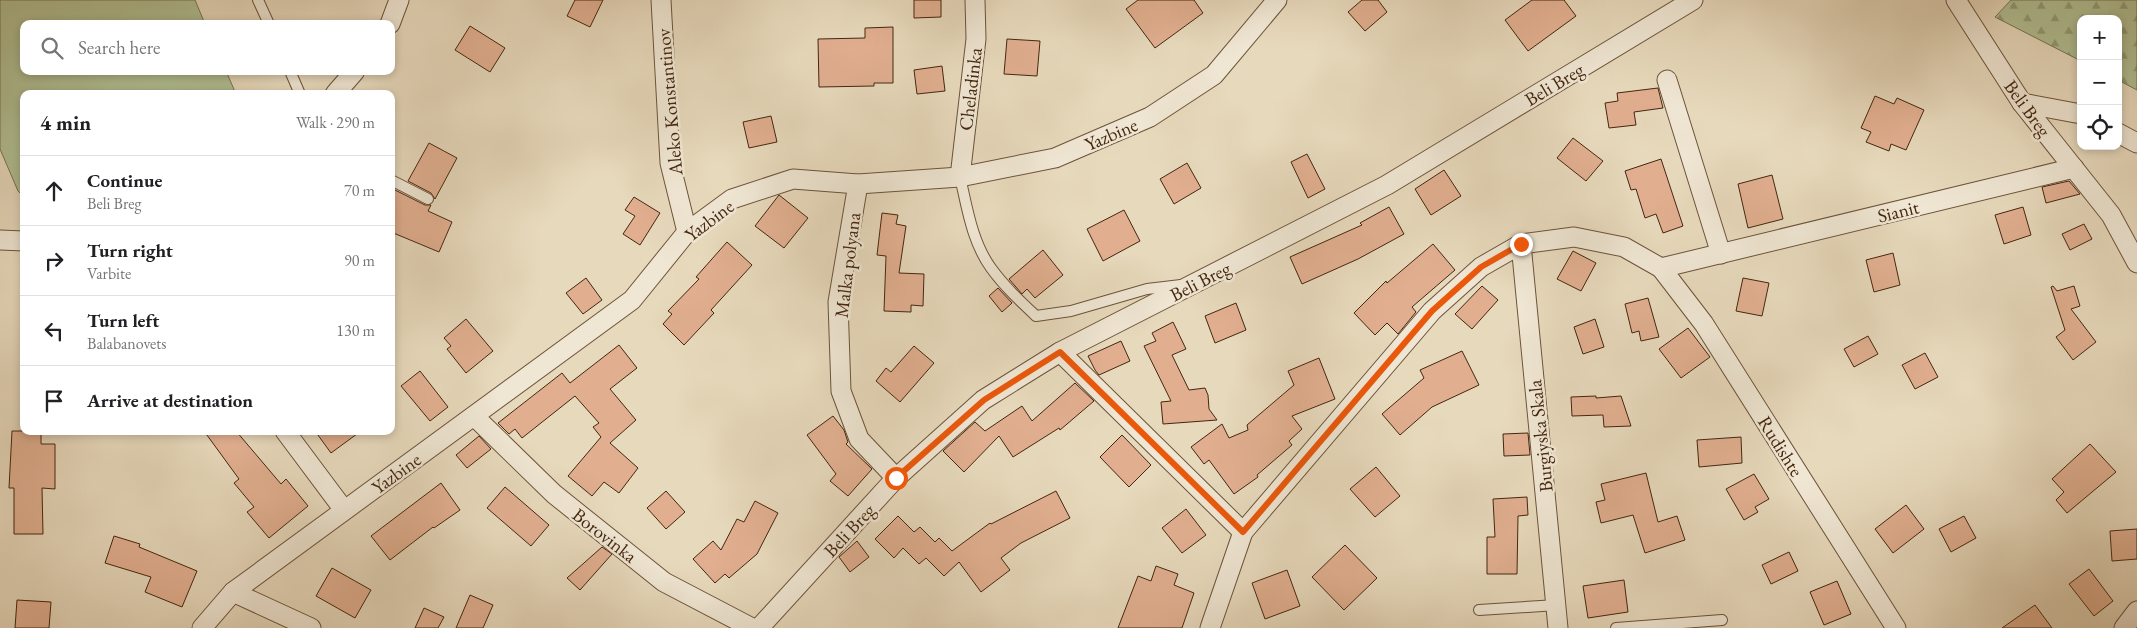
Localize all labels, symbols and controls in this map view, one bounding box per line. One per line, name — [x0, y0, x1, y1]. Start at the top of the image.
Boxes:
map controls — [2077, 15, 2122, 150]
button: + — [2077, 15, 2122, 60]
search box — [20, 20, 395, 75]
street label: Aleko Konstantinov — [651, 27, 688, 177]
icon: search — [38, 34, 66, 62]
text: Search here — [78, 35, 160, 60]
street label: Cheladinka — [953, 46, 988, 132]
street label: Beli Breg — [1520, 57, 1589, 112]
button: − — [2077, 60, 2122, 105]
street label: Beli Breg — [1998, 75, 2057, 142]
button: locate — [2077, 105, 2122, 150]
text: 4 min — [40, 109, 91, 136]
text: Walk · 290 m — [296, 112, 375, 133]
street label: Yazbine — [1081, 112, 1142, 157]
text: Continue — [87, 168, 162, 193]
icon: ahead — [40, 177, 68, 205]
text: 70 m — [344, 180, 375, 201]
text: Beli Breg — [87, 193, 142, 214]
street label: Yazbine — [680, 194, 739, 247]
street label: Sianit — [1875, 194, 1921, 229]
street label: Malka polyana — [829, 211, 866, 319]
route end — [1510, 233, 1533, 256]
text: Turn right — [87, 238, 173, 263]
icon: right — [40, 247, 68, 275]
text: 90 m — [344, 250, 375, 271]
street label: Beli Breg — [1166, 255, 1235, 307]
text: Varbite — [87, 263, 131, 284]
text: Turn left — [87, 308, 159, 333]
icon: left — [40, 317, 68, 345]
text: 130 m — [336, 320, 375, 341]
text: Balabanovets — [87, 333, 166, 354]
street label: Burgiyska Skala — [1522, 378, 1559, 493]
icon: arrive — [40, 387, 68, 415]
text: Arrive at destination — [87, 388, 253, 413]
street label: Rudishte — [1752, 411, 1809, 481]
street label: Yazbine — [367, 447, 426, 500]
route start — [885, 467, 908, 490]
street label: Beli Breg — [818, 498, 881, 563]
street label: Borovinka — [567, 502, 642, 569]

